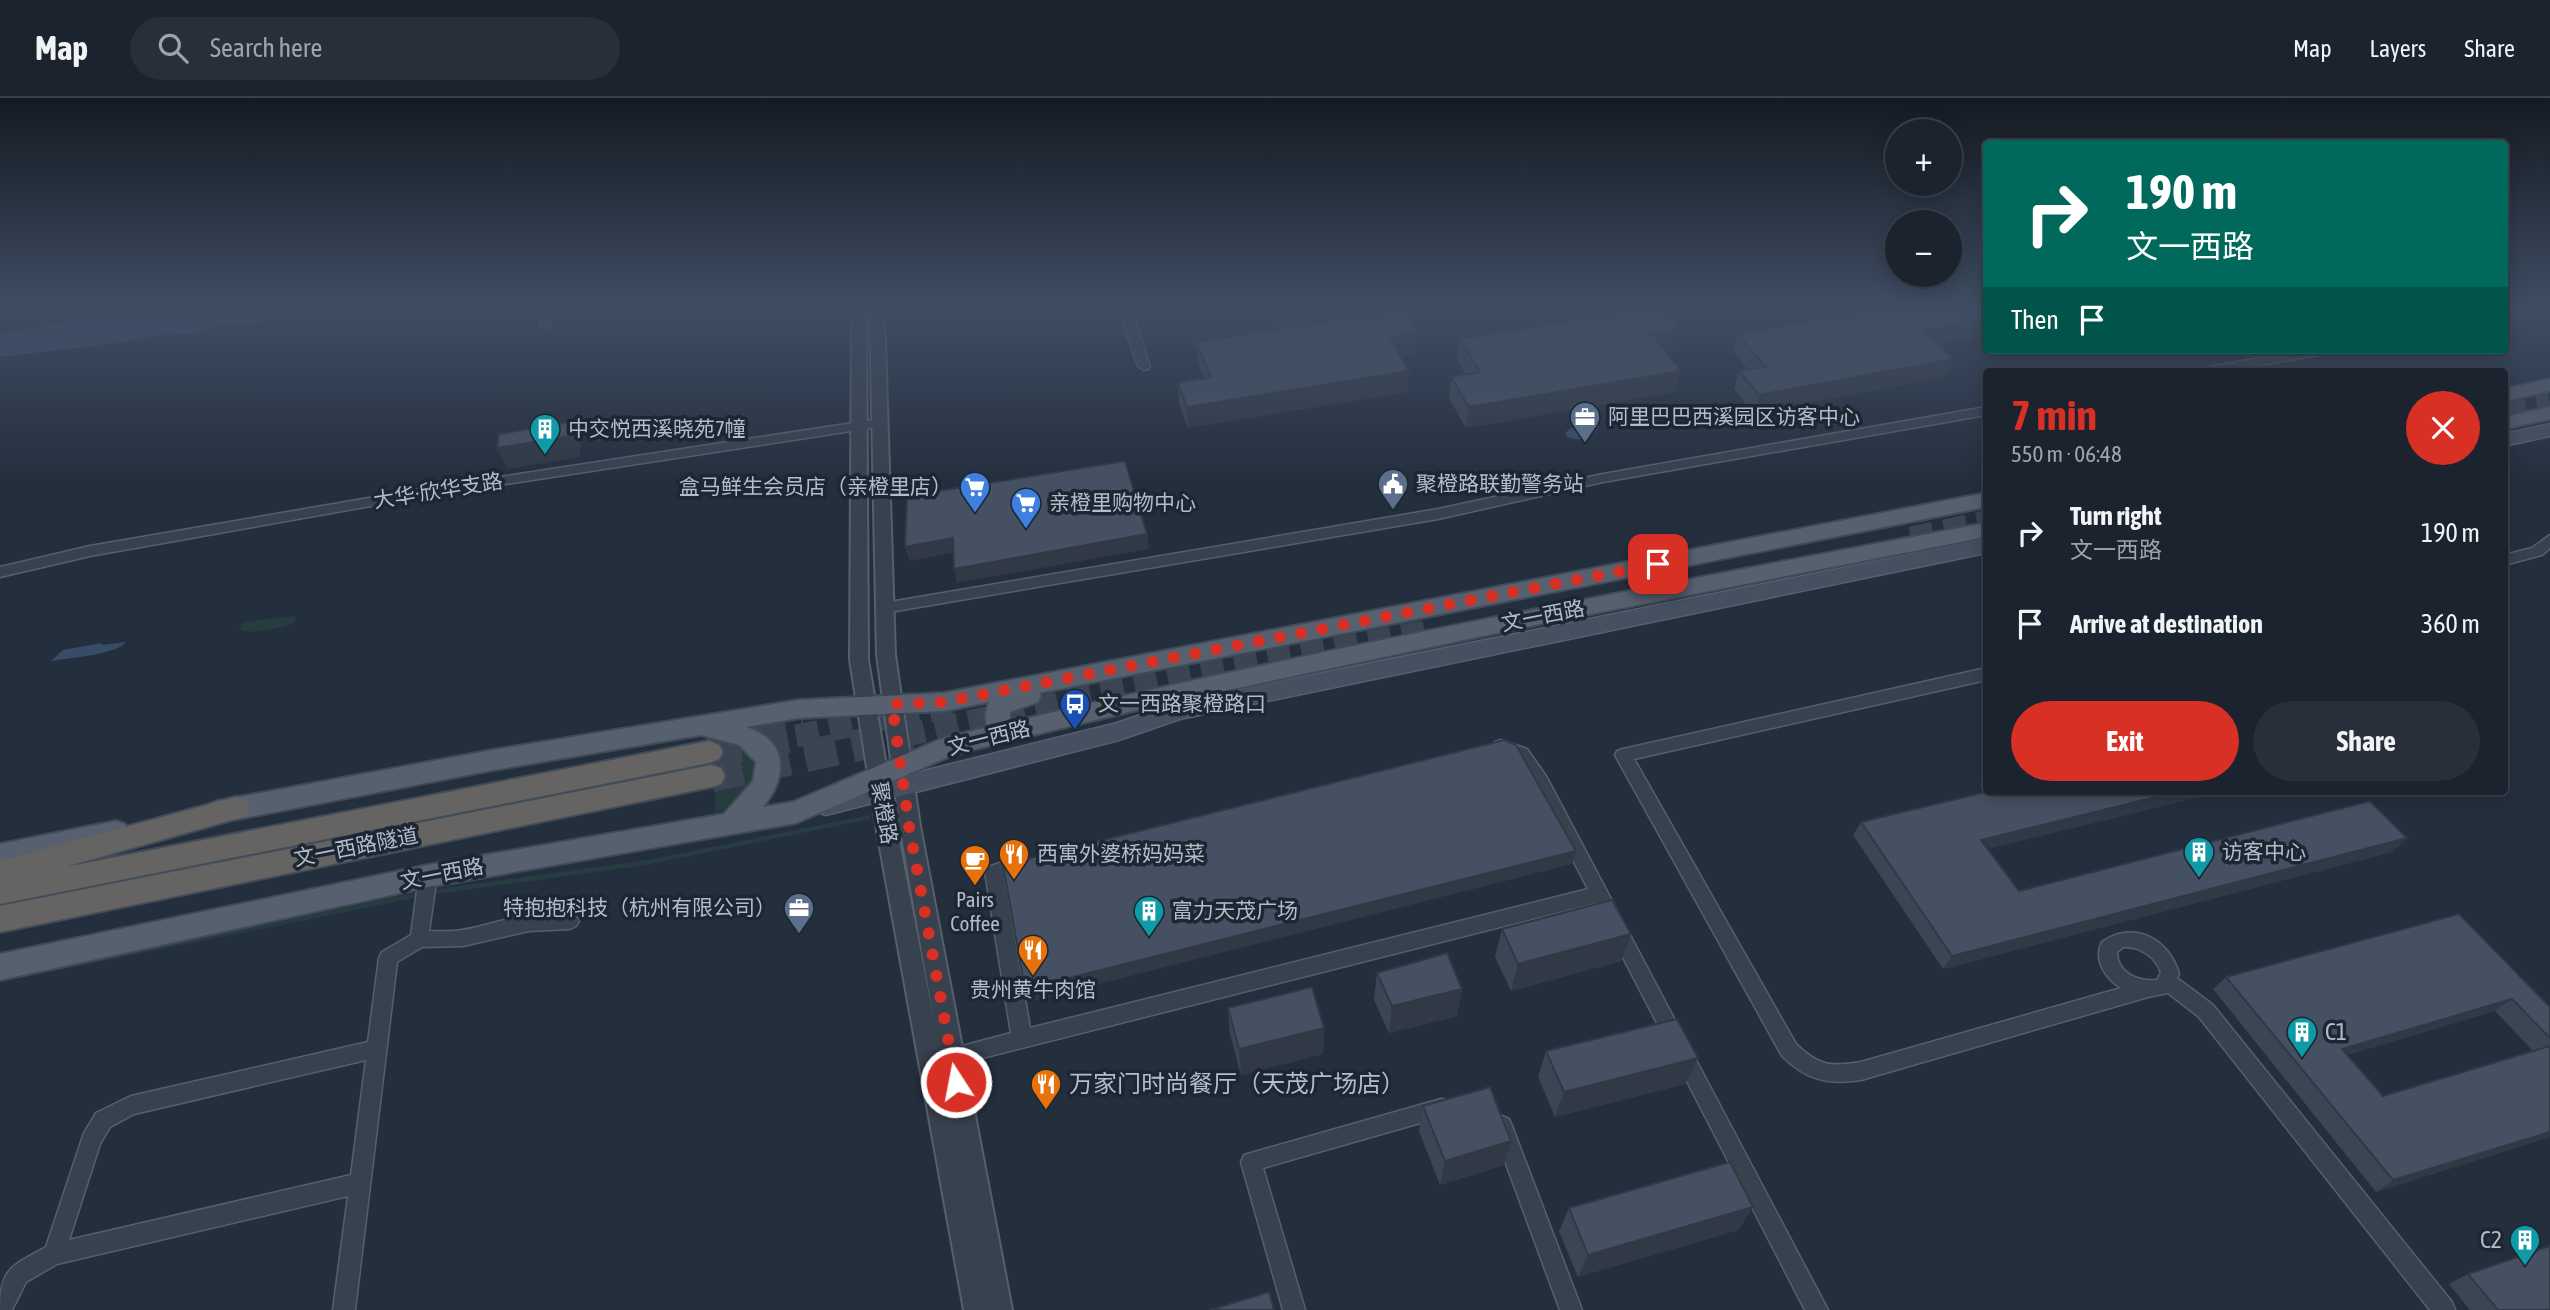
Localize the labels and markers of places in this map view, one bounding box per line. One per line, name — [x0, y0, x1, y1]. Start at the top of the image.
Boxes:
office icon: 阿里巴巴西溪园区访客中心 — [1568, 400, 1602, 444]
place label: 阿里巴巴西溪园区访客中心 — [1608, 404, 1860, 428]
building icon: 中交悦西溪晓苑7幢 — [528, 412, 562, 456]
place label: 中交悦西溪晓苑7幢 — [568, 416, 746, 440]
public building icon: 聚橙路联勤警务站 — [1376, 467, 1410, 511]
supermarket icon: 盒马鲜生会员店（亲橙里店） — [958, 470, 992, 514]
place label: 聚橙路联勤警务站 — [1416, 471, 1584, 495]
place label: 盒马鲜生会员店（亲橙里店） — [679, 474, 952, 498]
supermarket icon: 亲橙里购物中心 — [1009, 486, 1043, 530]
place label: 亲橙里购物中心 — [1049, 490, 1196, 514]
pin — [1628, 534, 1688, 594]
bus stop icon: 文一西路聚橙路口 — [1058, 687, 1092, 731]
place label: 文一西路聚橙路口 — [1098, 691, 1266, 715]
building icon: 访客中心 — [2182, 835, 2216, 879]
restaurant icon: 西寓外婆桥妈妈菜 — [997, 837, 1031, 881]
place label: 访客中心 — [2222, 839, 2306, 863]
place label: 西寓外婆桥妈妈菜 — [1037, 841, 1205, 865]
cafe icon: Pairs Coffee — [958, 843, 992, 887]
place label: Pairs Coffee — [950, 887, 1000, 935]
office icon: 特抱抱科技（杭州有限公司） — [782, 891, 816, 935]
building icon: 富力天茂广场 — [1132, 894, 1166, 938]
place label: 特抱抱科技（杭州有限公司） — [503, 895, 776, 919]
place label: 富力天茂广场 — [1172, 898, 1298, 922]
restaurant icon: 贵州黄牛肉馆 — [1016, 933, 1050, 977]
place label: 贵州黄牛肉馆 — [970, 977, 1096, 1001]
building icon: C1 — [2285, 1015, 2319, 1059]
place label: C1 — [2325, 1018, 2347, 1045]
restaurant icon: 万家门时尚餐厅（天茂广场店） — [1029, 1067, 1063, 1111]
place label: 万家门时尚餐厅（天茂广场店） — [1069, 1070, 1405, 1097]
building icon: C2 — [2508, 1223, 2542, 1267]
place label: C2 — [2480, 1226, 2502, 1253]

